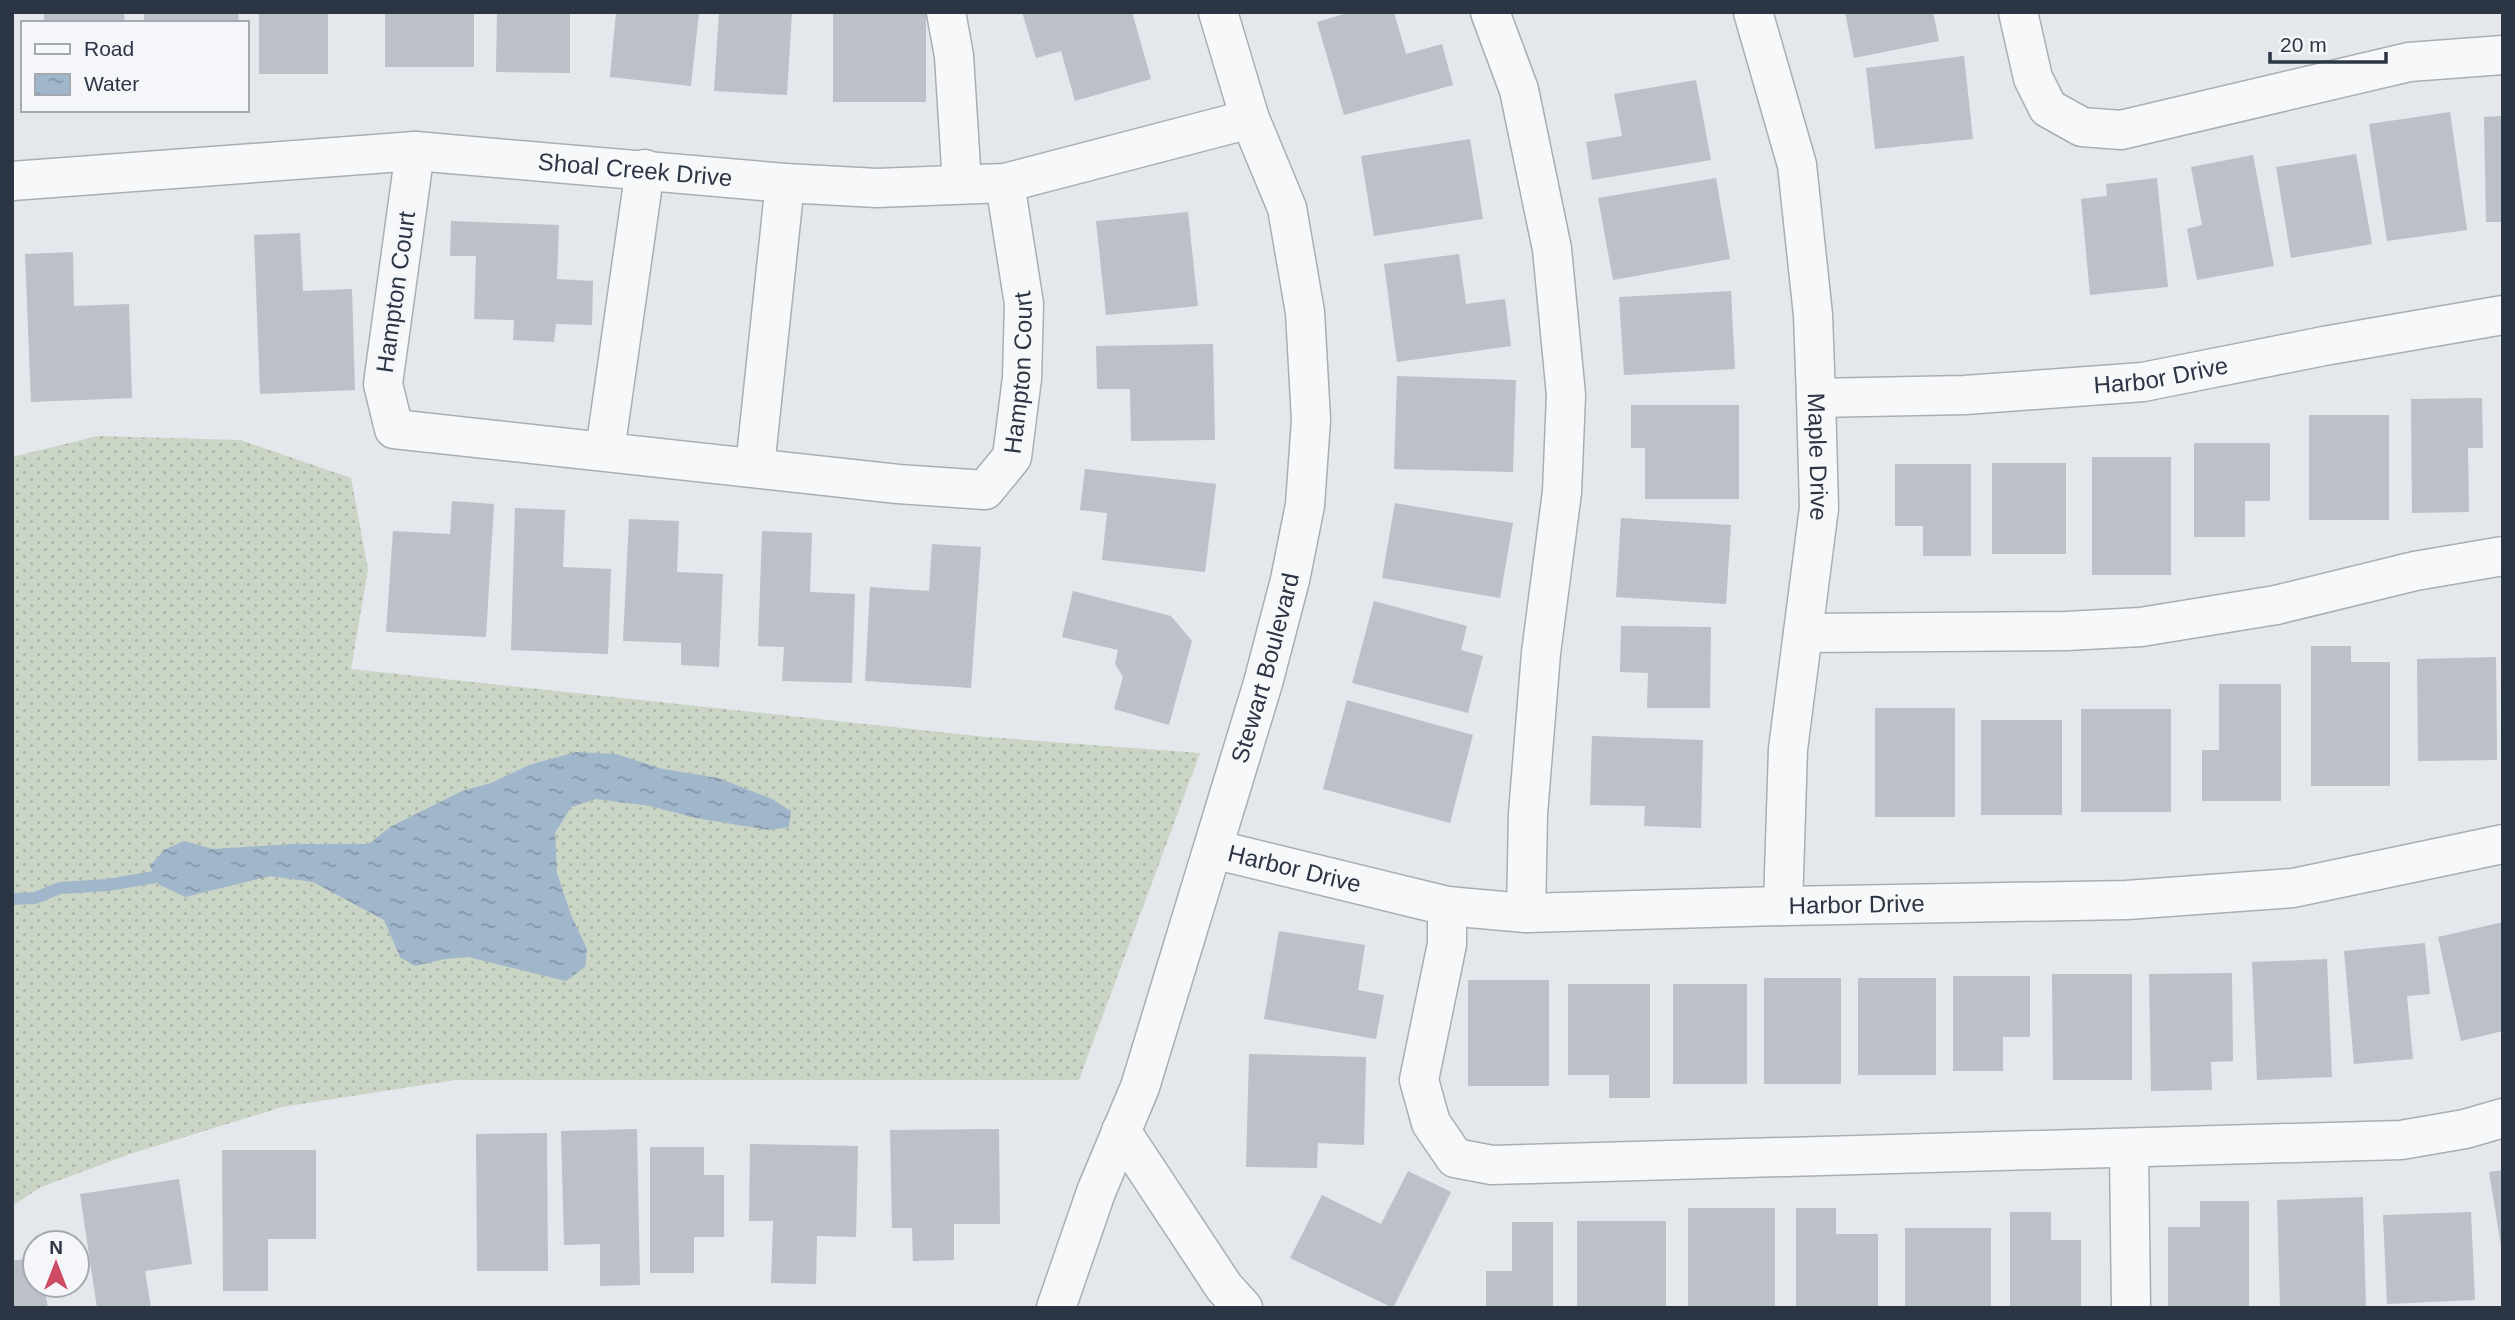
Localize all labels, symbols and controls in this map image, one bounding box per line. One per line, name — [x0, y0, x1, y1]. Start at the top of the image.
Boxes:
legend — [21, 21, 248, 112]
scale bar — [2270, 21, 2386, 65]
text: 20 m — [2280, 33, 2327, 56]
text: Road — [84, 37, 134, 60]
text: Water — [84, 72, 139, 95]
street label: Shoal Creek Drive — [537, 148, 733, 191]
street label: Hampton Court — [371, 209, 420, 374]
street label: Hampton Court — [999, 289, 1037, 455]
street label: Harbor Drive — [2093, 351, 2230, 399]
street label: Maple Drive — [1803, 392, 1833, 523]
street label: Stewart Boulevard — [1225, 571, 1304, 766]
street label: Harbor Drive — [1225, 839, 1364, 898]
street label: Harbor Drive — [1788, 890, 1925, 919]
north arrow — [21, 1229, 91, 1299]
text: N — [49, 1237, 63, 1258]

